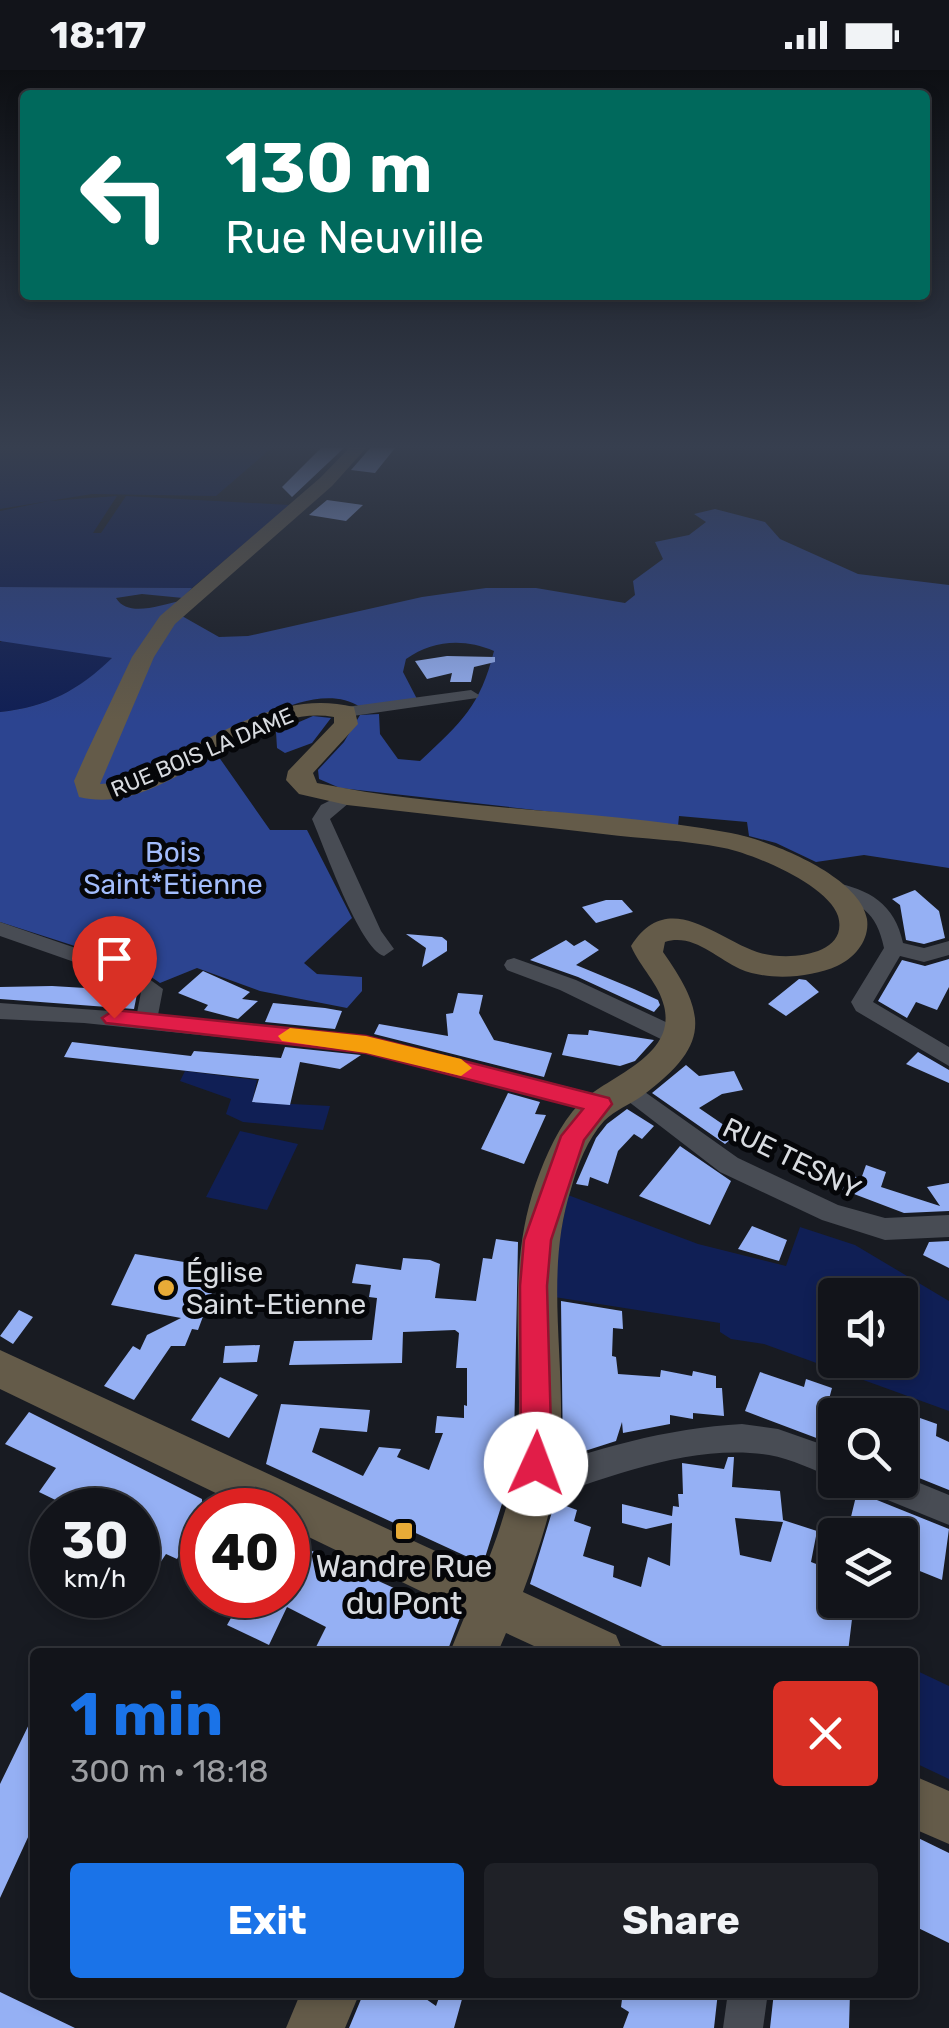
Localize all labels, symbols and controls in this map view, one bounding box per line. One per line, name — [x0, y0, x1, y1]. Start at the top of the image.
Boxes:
text: 18:17 — [50, 12, 146, 58]
text: 130 m — [225, 127, 433, 210]
icon: left — [60, 130, 190, 260]
text: Rue Neuville — [225, 211, 484, 264]
street label: RUE BOIS LA DAME — [107, 702, 297, 803]
park label: Bois Saint*Etienne — [83, 836, 263, 901]
pin — [72, 916, 157, 1019]
icon: arrive — [87, 931, 142, 986]
street label: RUE TESNY — [717, 1111, 866, 1206]
place label: Église Saint-Etienne — [186, 1256, 366, 1321]
marker: Église Saint-Etienne — [155, 1277, 177, 1299]
map controls — [818, 1278, 918, 1618]
button: sound — [818, 1278, 918, 1378]
button: search — [818, 1398, 918, 1498]
position arrow — [484, 1412, 588, 1516]
speed limit sign: 40 — [180, 1488, 310, 1618]
text: 30 — [62, 1511, 128, 1571]
button: layers — [818, 1518, 918, 1618]
marker: Wandre Rue du Pont — [393, 1520, 415, 1542]
place label: Wandre Rue du Pont — [316, 1547, 492, 1622]
text: km/h — [64, 1564, 126, 1593]
text: 1 min — [70, 1679, 223, 1750]
button: close — [773, 1681, 878, 1786]
text: 300 m · 18:18 — [70, 1752, 269, 1790]
button: Exit — [70, 1863, 464, 1978]
button: Share — [484, 1863, 878, 1978]

